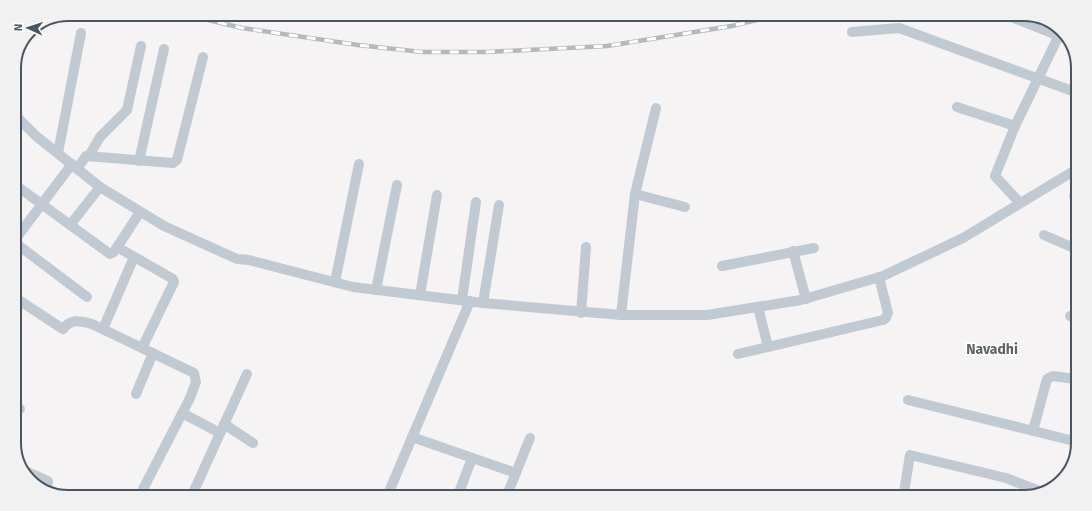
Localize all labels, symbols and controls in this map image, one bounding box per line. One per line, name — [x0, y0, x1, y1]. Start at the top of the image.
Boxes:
north arrow — [8, 8, 48, 48]
text: N — [12, 24, 25, 31]
district label: Navadhi — [966, 341, 1018, 358]

